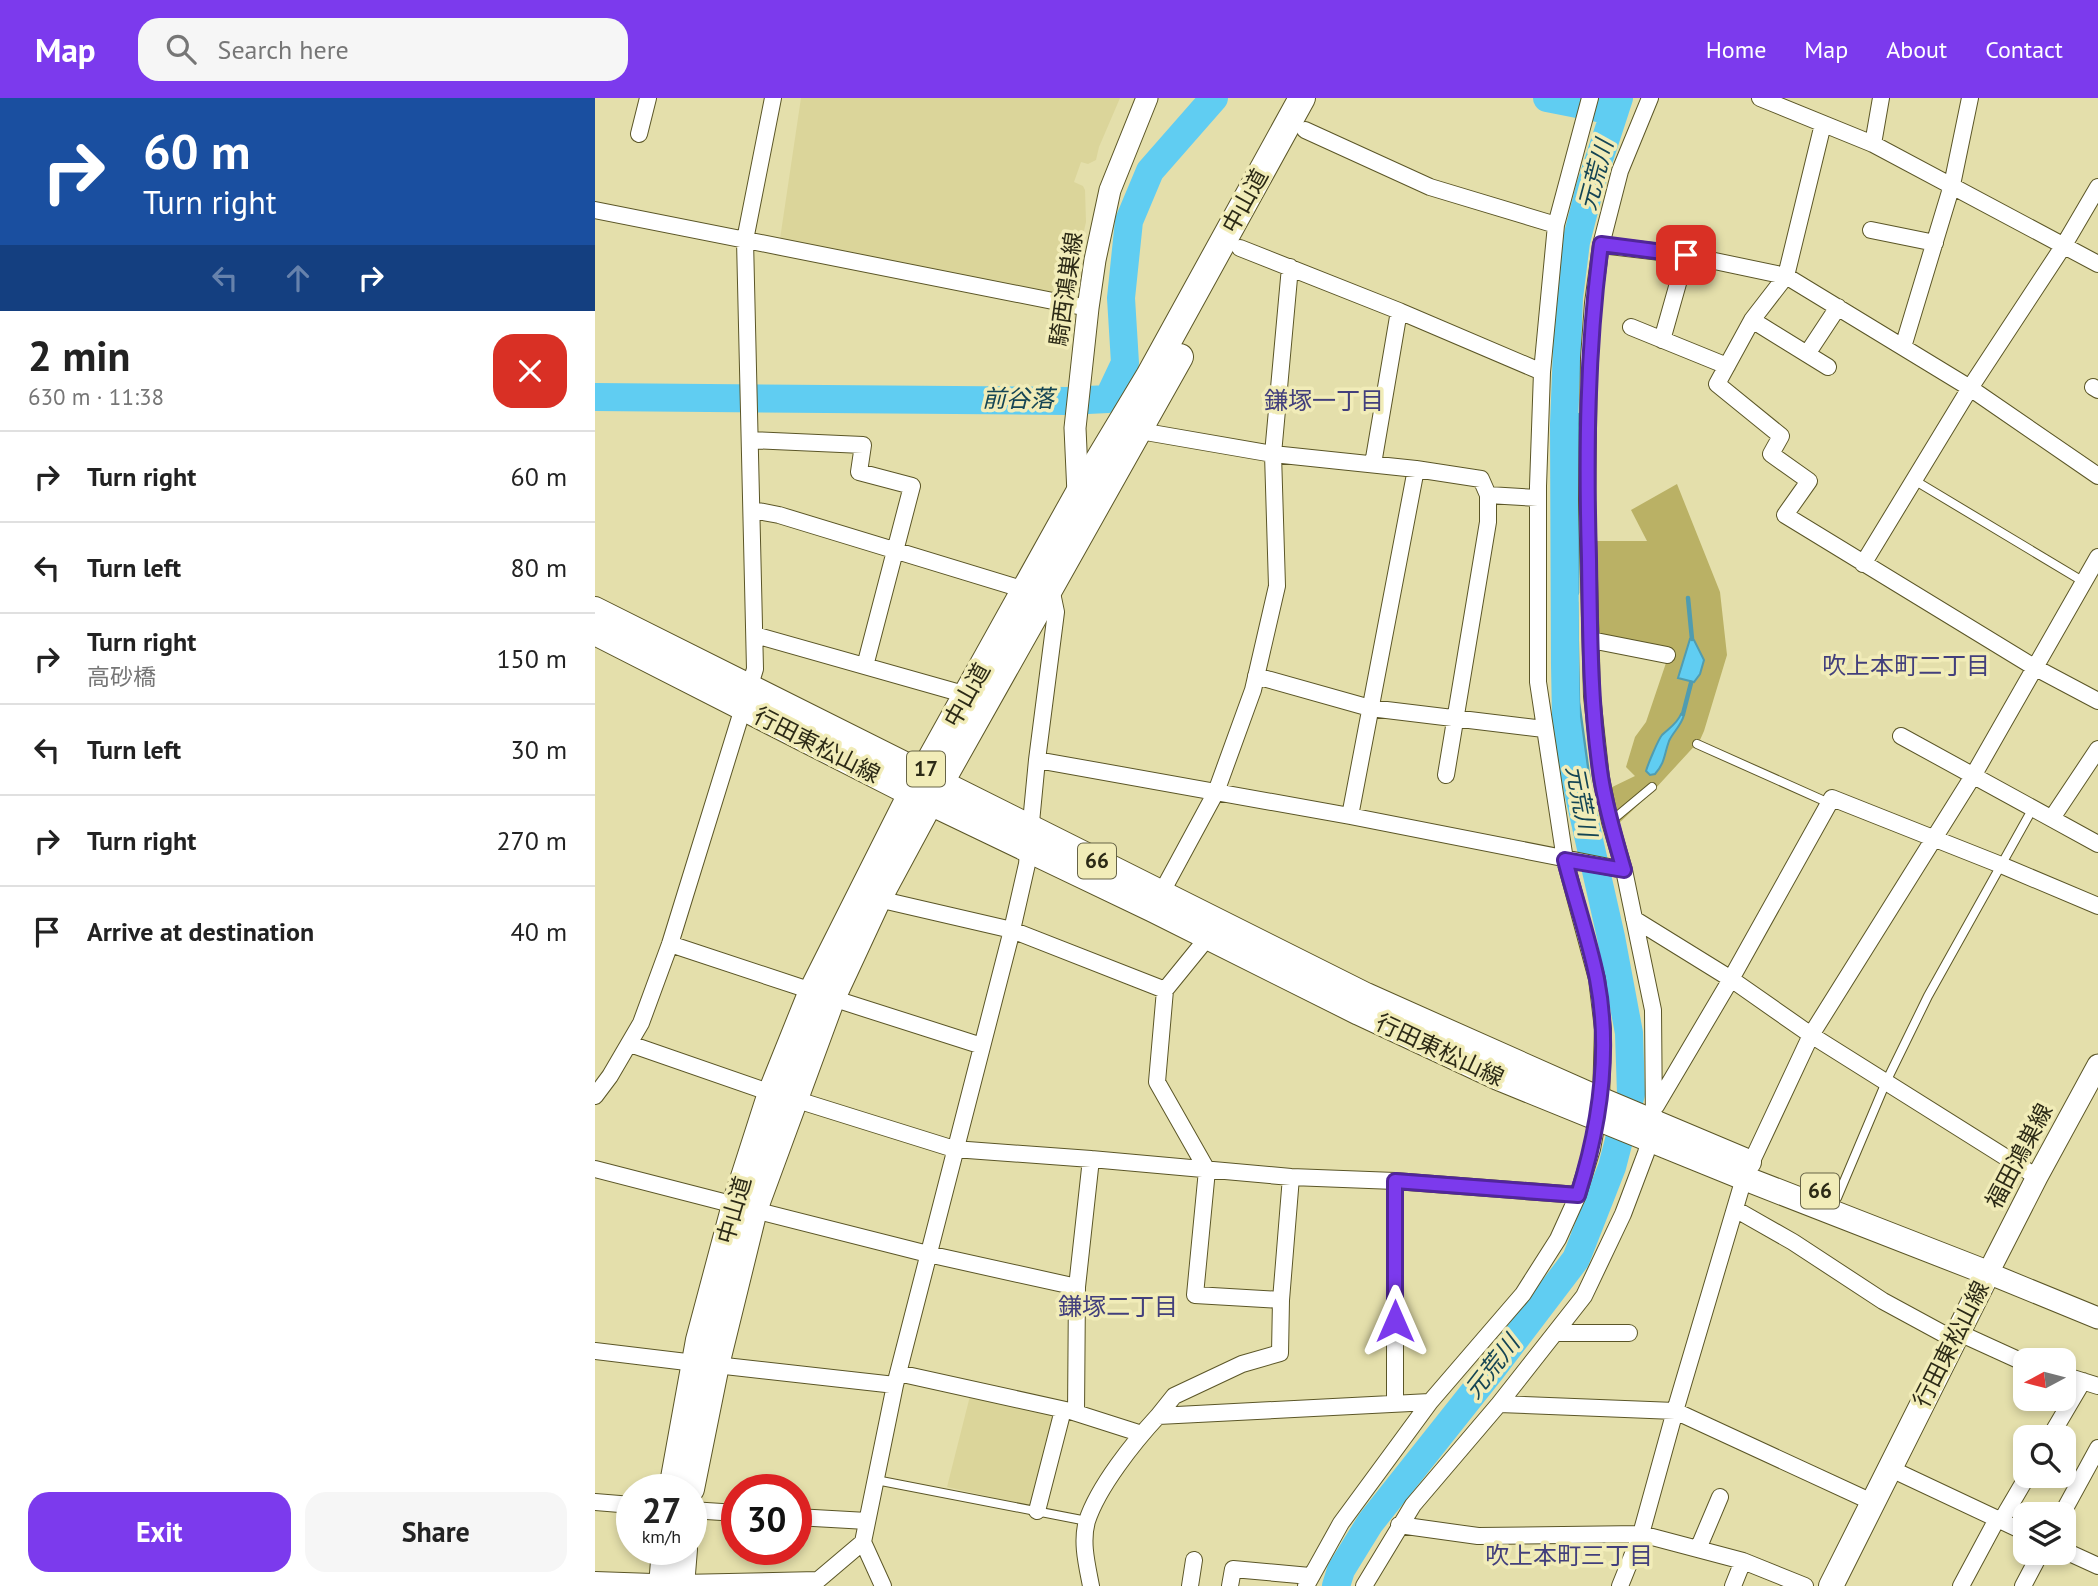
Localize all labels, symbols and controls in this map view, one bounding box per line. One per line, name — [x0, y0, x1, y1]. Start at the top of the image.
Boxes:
search box — [138, 18, 628, 81]
text: Map — [35, 28, 96, 71]
icon: search — [162, 30, 200, 68]
text: Search here — [218, 33, 349, 66]
text: Home — [1706, 34, 1766, 65]
text: Map — [1804, 34, 1848, 65]
text: About — [1886, 34, 1947, 65]
text: Contact — [1985, 34, 2063, 65]
text: 60 m — [143, 119, 250, 183]
icon: right — [28, 126, 119, 217]
water label: 元荒川 — [1571, 133, 1621, 214]
street label: 中山道 — [1215, 164, 1274, 238]
text: Turn right — [143, 181, 277, 223]
pin — [1656, 225, 1716, 285]
street label: 騎西鴻巣線 — [1043, 230, 1088, 348]
icon: arrive — [1667, 236, 1705, 274]
icon: left — [206, 259, 244, 297]
icon: ahead — [279, 259, 317, 297]
icon: right — [352, 259, 390, 297]
text: 2 min — [28, 328, 130, 383]
button: close — [493, 334, 567, 408]
text: 630 m · 11:38 — [28, 382, 164, 411]
water label: 前谷落 — [982, 383, 1058, 414]
district label: 鎌塚一丁目 — [1264, 385, 1384, 416]
icon: right — [28, 458, 66, 496]
text: Turn right — [87, 460, 196, 493]
text: 60 m — [511, 460, 567, 493]
icon: left — [28, 549, 66, 587]
text: Turn left — [87, 551, 181, 584]
text: 80 m — [511, 551, 567, 584]
text: Turn right — [87, 625, 196, 658]
icon: right — [28, 640, 66, 678]
text: 150 m — [496, 642, 567, 675]
district label: 吹上本町二丁目 — [1822, 650, 1990, 681]
street label: 中山道 — [937, 658, 996, 732]
text: 高砂橋 — [87, 662, 156, 691]
street label: 行田東松山線 — [749, 700, 885, 789]
icon: left — [28, 731, 66, 769]
text: Turn left — [87, 733, 181, 766]
text: 30 m — [511, 733, 567, 766]
road number: 17 — [907, 752, 945, 786]
water label: 元荒川 — [1559, 763, 1604, 842]
icon: right — [28, 822, 66, 860]
text: Turn right — [87, 824, 196, 857]
text: 270 m — [496, 824, 567, 857]
road number: 66 — [1078, 844, 1116, 878]
icon: arrive — [28, 913, 66, 951]
text: Arrive at destination — [87, 915, 314, 948]
text: 40 m — [511, 915, 567, 948]
street label: 行田東松山線 — [1372, 1007, 1509, 1092]
street label: 福田鴻巣線 — [1979, 1098, 2058, 1213]
street label: 中山道 — [710, 1173, 757, 1247]
road number: 66 — [1801, 1174, 1839, 1208]
street label: 行田東松山線 — [1906, 1276, 1995, 1412]
position arrow — [1358, 1284, 1432, 1358]
district label: 鎌塚二丁目 — [1058, 1291, 1178, 1322]
water label: 元荒川 — [1457, 1326, 1528, 1405]
north arrow — [2013, 1348, 2075, 1410]
map controls — [2013, 1348, 2076, 1565]
button: search — [2013, 1425, 2076, 1488]
speed limit sign: 30 — [721, 1474, 812, 1565]
text: 27 — [642, 1487, 681, 1533]
button: Exit — [28, 1492, 291, 1572]
button: Share — [305, 1492, 567, 1572]
button: layers — [2013, 1502, 2076, 1565]
text: km/h — [642, 1525, 681, 1548]
district label: 吹上本町三丁目 — [1485, 1540, 1653, 1571]

